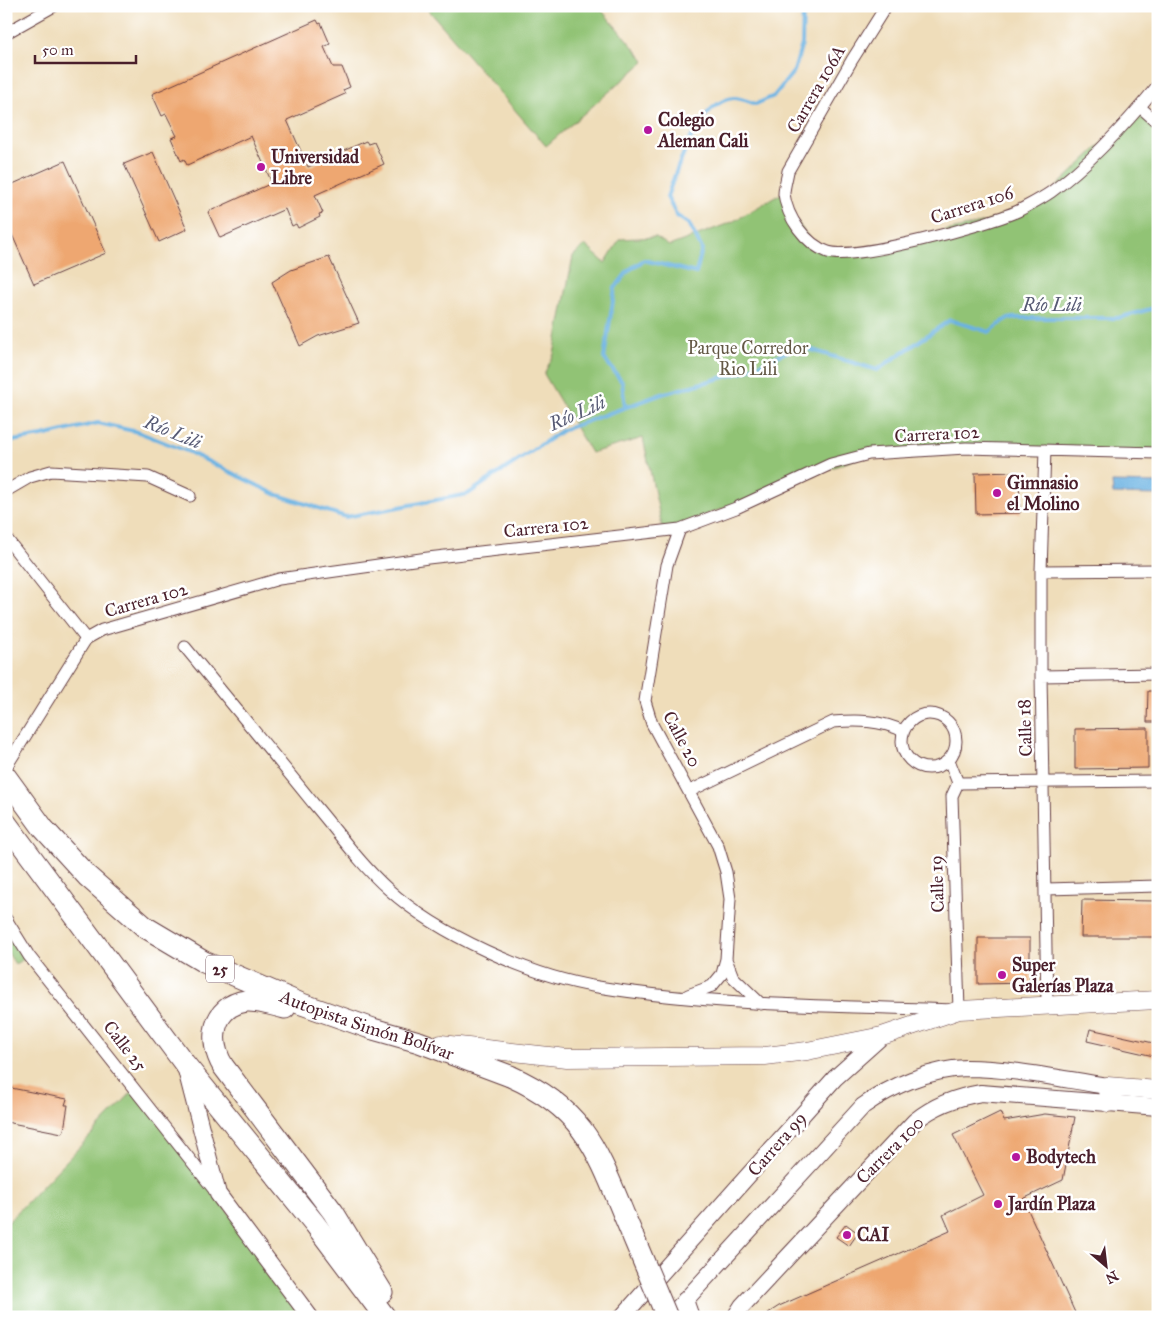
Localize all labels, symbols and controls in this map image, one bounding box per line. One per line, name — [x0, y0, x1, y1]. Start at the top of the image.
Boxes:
scale bar — [35, 32, 136, 64]
text: 50 m — [42, 41, 74, 59]
street label: Carrera 106A — [782, 41, 850, 137]
place label: Colegio Aleman Cali — [657, 109, 750, 152]
marker: Colegio Aleman Cali — [642, 124, 654, 136]
place label: Universidad Libre — [271, 146, 360, 189]
marker: Universidad Libre — [255, 161, 267, 173]
street label: Carrera 106 — [928, 181, 1017, 229]
water label: Río Lili — [1021, 293, 1082, 316]
park label: Parque Corredor Rio Lili — [687, 337, 809, 380]
water label: Río Lili — [544, 390, 609, 436]
water label: Río Lili — [140, 410, 205, 454]
street label: Carrera 102 — [894, 421, 980, 447]
place label: Gimnasio el Molino — [1007, 472, 1079, 515]
marker: Gimnasio el Molino — [991, 487, 1003, 499]
street label: Carrera 102 — [502, 512, 590, 542]
street label: Carrera 102 — [102, 578, 190, 622]
street label: Calle 18 — [1013, 699, 1037, 757]
street label: Calle 20 — [658, 707, 706, 771]
street label: Calle 19 — [925, 855, 949, 913]
place label: Super Galerías Plaza — [1012, 954, 1114, 997]
road number: 25 — [206, 956, 234, 982]
marker: Super Galerías Plaza — [996, 969, 1008, 981]
street label: Autopista Simón Bolívar — [276, 985, 457, 1065]
street label: Calle 25 — [98, 1016, 152, 1076]
street label: Carrera 99 — [743, 1107, 811, 1181]
street label: Carrera 100 — [851, 1111, 929, 1189]
place label: Bodytech — [1026, 1146, 1097, 1169]
marker: Bodytech — [1010, 1151, 1022, 1163]
place label: Jardín Plaza — [1006, 1193, 1096, 1216]
marker: Jardín Plaza — [992, 1198, 1004, 1210]
place label: CAI — [857, 1224, 889, 1246]
marker: CAI — [841, 1229, 853, 1241]
north arrow — [1082, 1240, 1132, 1290]
text: N — [1103, 1267, 1121, 1287]

